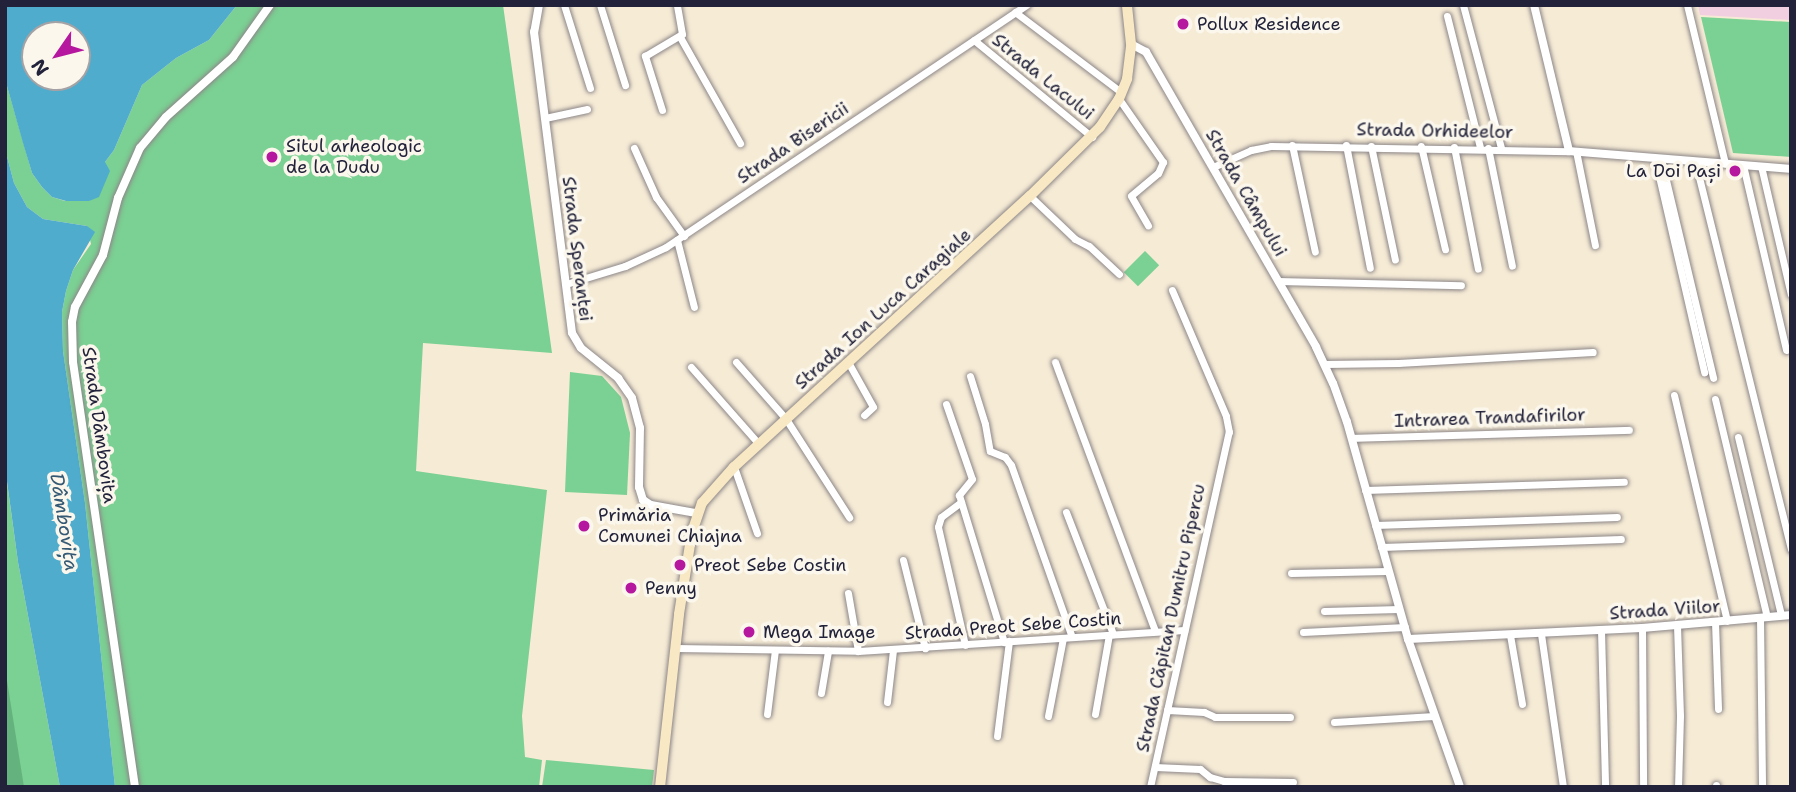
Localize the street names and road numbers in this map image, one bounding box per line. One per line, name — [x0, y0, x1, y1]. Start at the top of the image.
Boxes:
street label: Strada Lacului — [988, 29, 1098, 125]
street label: Strada Bisericii — [733, 98, 853, 188]
street label: Strada Orhideelor — [1356, 119, 1514, 143]
street label: Strada Câmpului — [1201, 126, 1291, 260]
street label: Strada Speranței — [557, 175, 597, 323]
street label: Strada Ion Luca Caragiale — [790, 224, 976, 394]
street label: Strada Dâmbovița — [77, 346, 121, 504]
street label: Intrarea Trandafirilor — [1394, 404, 1586, 432]
street label: Strada Căpitan Dumitru Pipercu — [1132, 482, 1210, 754]
street label: Strada Viilor — [1609, 595, 1721, 625]
street label: Strada Preot Sebe Costin — [904, 608, 1122, 644]

